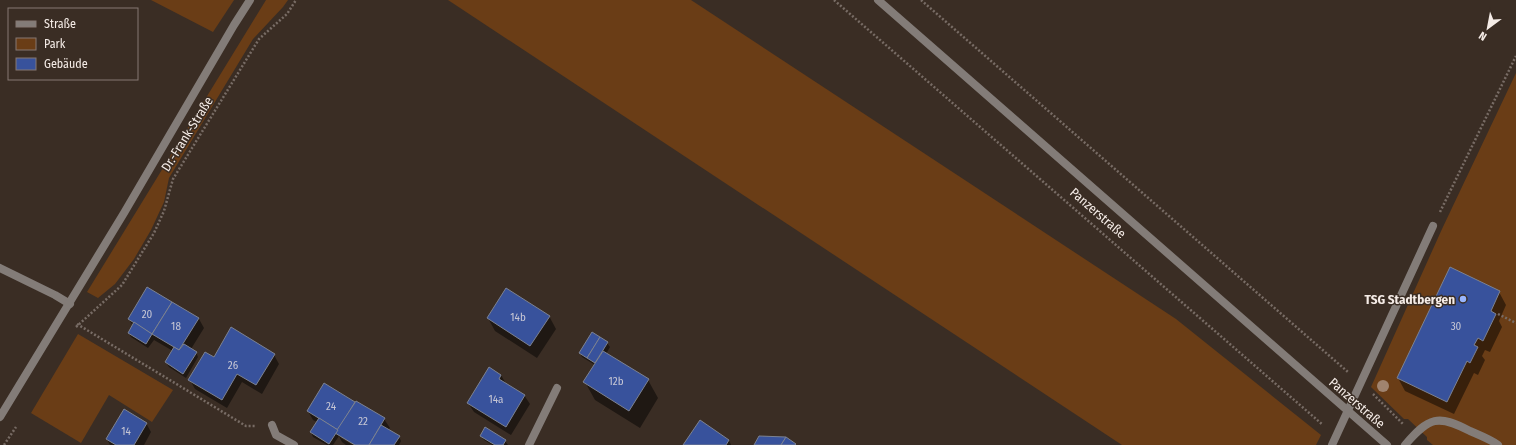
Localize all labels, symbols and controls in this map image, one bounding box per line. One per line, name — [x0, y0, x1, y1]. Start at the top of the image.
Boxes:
legend — [8, 8, 138, 80]
north arrow — [1468, 8, 1508, 48]
text: Straße — [44, 17, 76, 31]
text: N — [1477, 29, 1489, 43]
text: Park — [44, 37, 66, 51]
text: Gebäude — [44, 57, 88, 71]
street label: Dr.-Frank-Straße — [158, 94, 216, 174]
street label: Panzerstraße — [1067, 185, 1129, 241]
place label: TSG Stadtbergen — [1365, 292, 1455, 307]
marker: TSG Stadtbergen — [1458, 294, 1468, 304]
house number: 20 — [142, 308, 153, 321]
house number: 14b — [510, 311, 526, 324]
house number: 18 — [171, 320, 181, 333]
house number: 30 — [1451, 320, 1462, 333]
house number: 26 — [228, 359, 239, 372]
house number: 12b — [609, 375, 624, 388]
street label: Panzerstraße — [1326, 375, 1388, 431]
house number: 14a — [488, 393, 504, 406]
house number: 24 — [326, 400, 337, 413]
house number: 22 — [358, 415, 368, 428]
house number: 14 — [121, 425, 131, 438]

